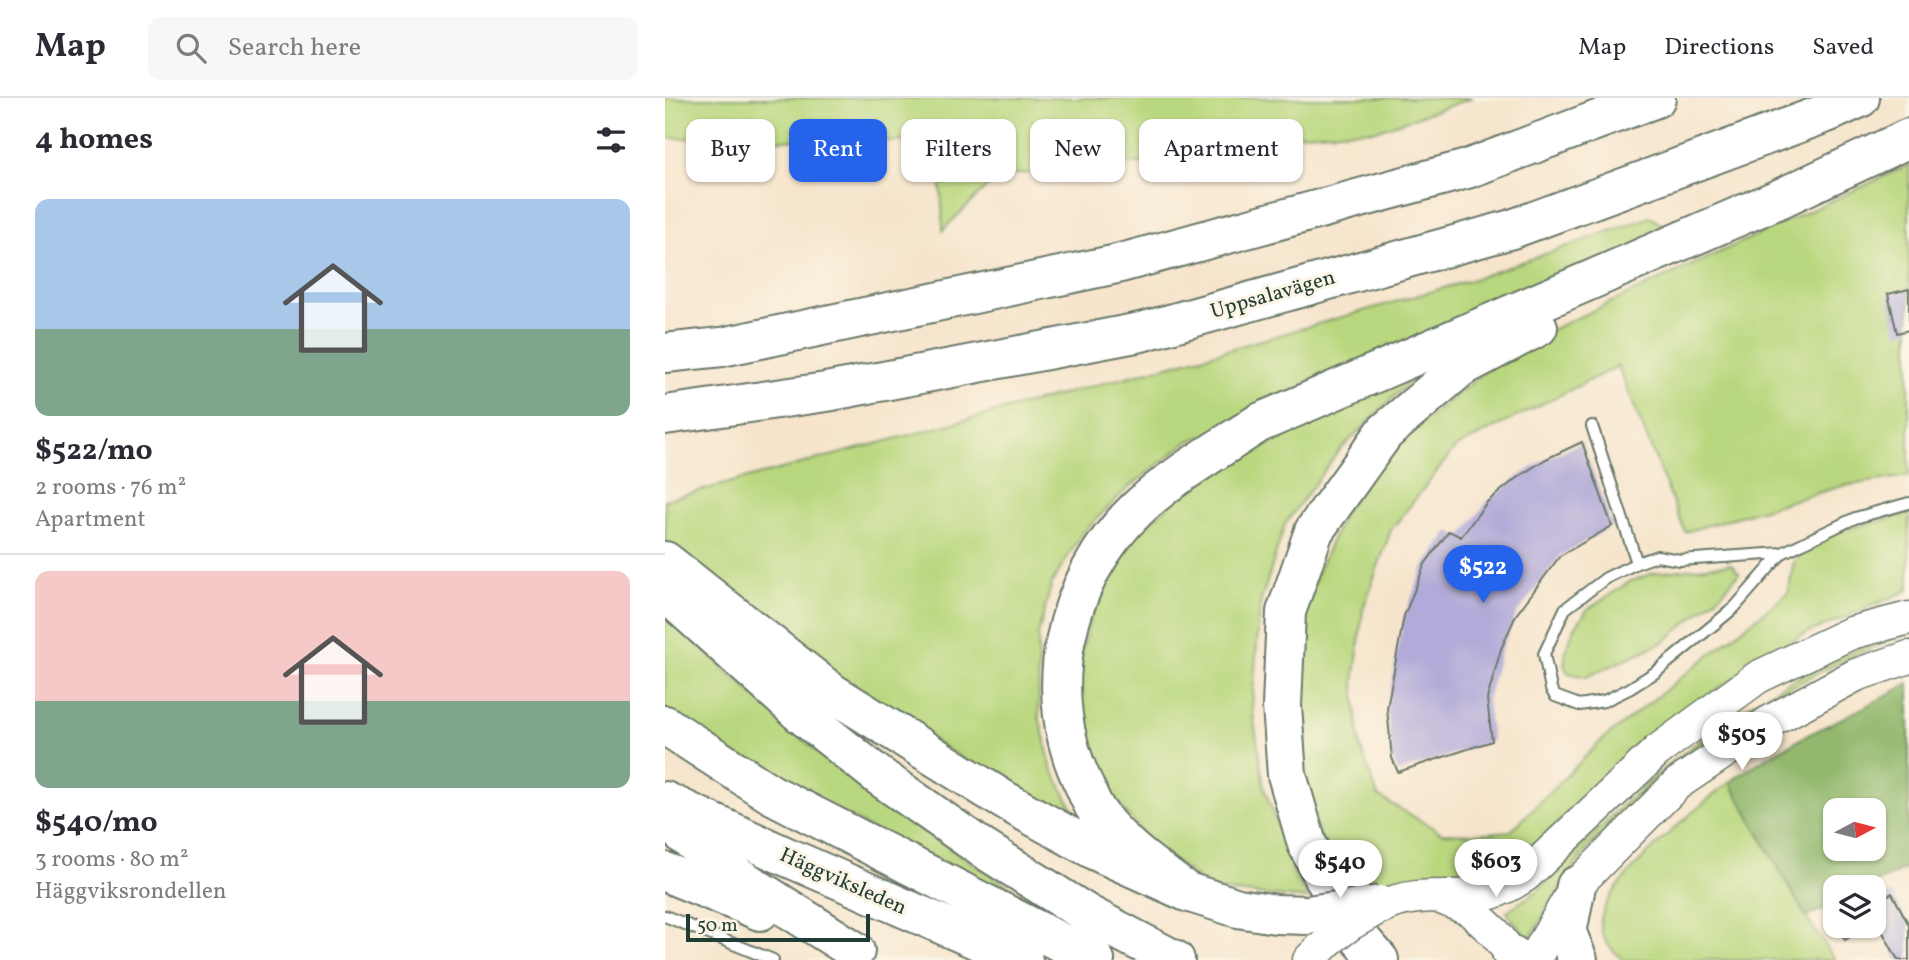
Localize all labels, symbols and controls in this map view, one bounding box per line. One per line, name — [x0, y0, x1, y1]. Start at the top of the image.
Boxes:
search box — [148, 17, 638, 80]
text: Map — [35, 25, 106, 71]
icon: search — [172, 29, 210, 67]
text: Search here — [228, 30, 361, 66]
text: Map — [1578, 31, 1626, 65]
text: Directions — [1664, 31, 1774, 65]
text: Saved — [1812, 31, 1874, 65]
text: 4 homes — [35, 119, 153, 161]
chip: Buy — [686, 119, 775, 182]
chip: Rent — [789, 119, 887, 182]
chip: Filters — [901, 119, 1016, 182]
chip: New — [1030, 119, 1125, 182]
chip: Apartment — [1139, 119, 1303, 182]
icon: filters — [592, 121, 630, 159]
icon: home — [270, 245, 396, 371]
street label: Uppsalavägen — [1207, 263, 1339, 327]
text: $522/mo — [35, 430, 153, 472]
text: 2 rooms · 76 m² — [35, 472, 186, 504]
text: Apartment — [35, 504, 146, 536]
pin: $522 — [1442, 546, 1524, 605]
text: $522 — [1459, 552, 1507, 584]
icon: home — [270, 617, 396, 743]
pin: $505 — [1701, 712, 1783, 772]
text: $505 — [1718, 719, 1766, 751]
north arrow — [1823, 798, 1887, 861]
map controls — [1823, 798, 1886, 938]
text: $540/mo — [35, 802, 158, 844]
pin: $540 — [1299, 840, 1381, 900]
pin: $603 — [1455, 840, 1537, 899]
street label: Häggviksleden — [775, 841, 911, 923]
text: 3 rooms · 80 m² — [35, 844, 188, 876]
text: $603 — [1470, 846, 1522, 878]
text: $540 — [1314, 847, 1366, 879]
button: layers — [1823, 875, 1886, 938]
text: Häggviksrondellen — [35, 876, 227, 908]
scale bar — [686, 911, 870, 943]
text: 50 m — [697, 913, 738, 939]

